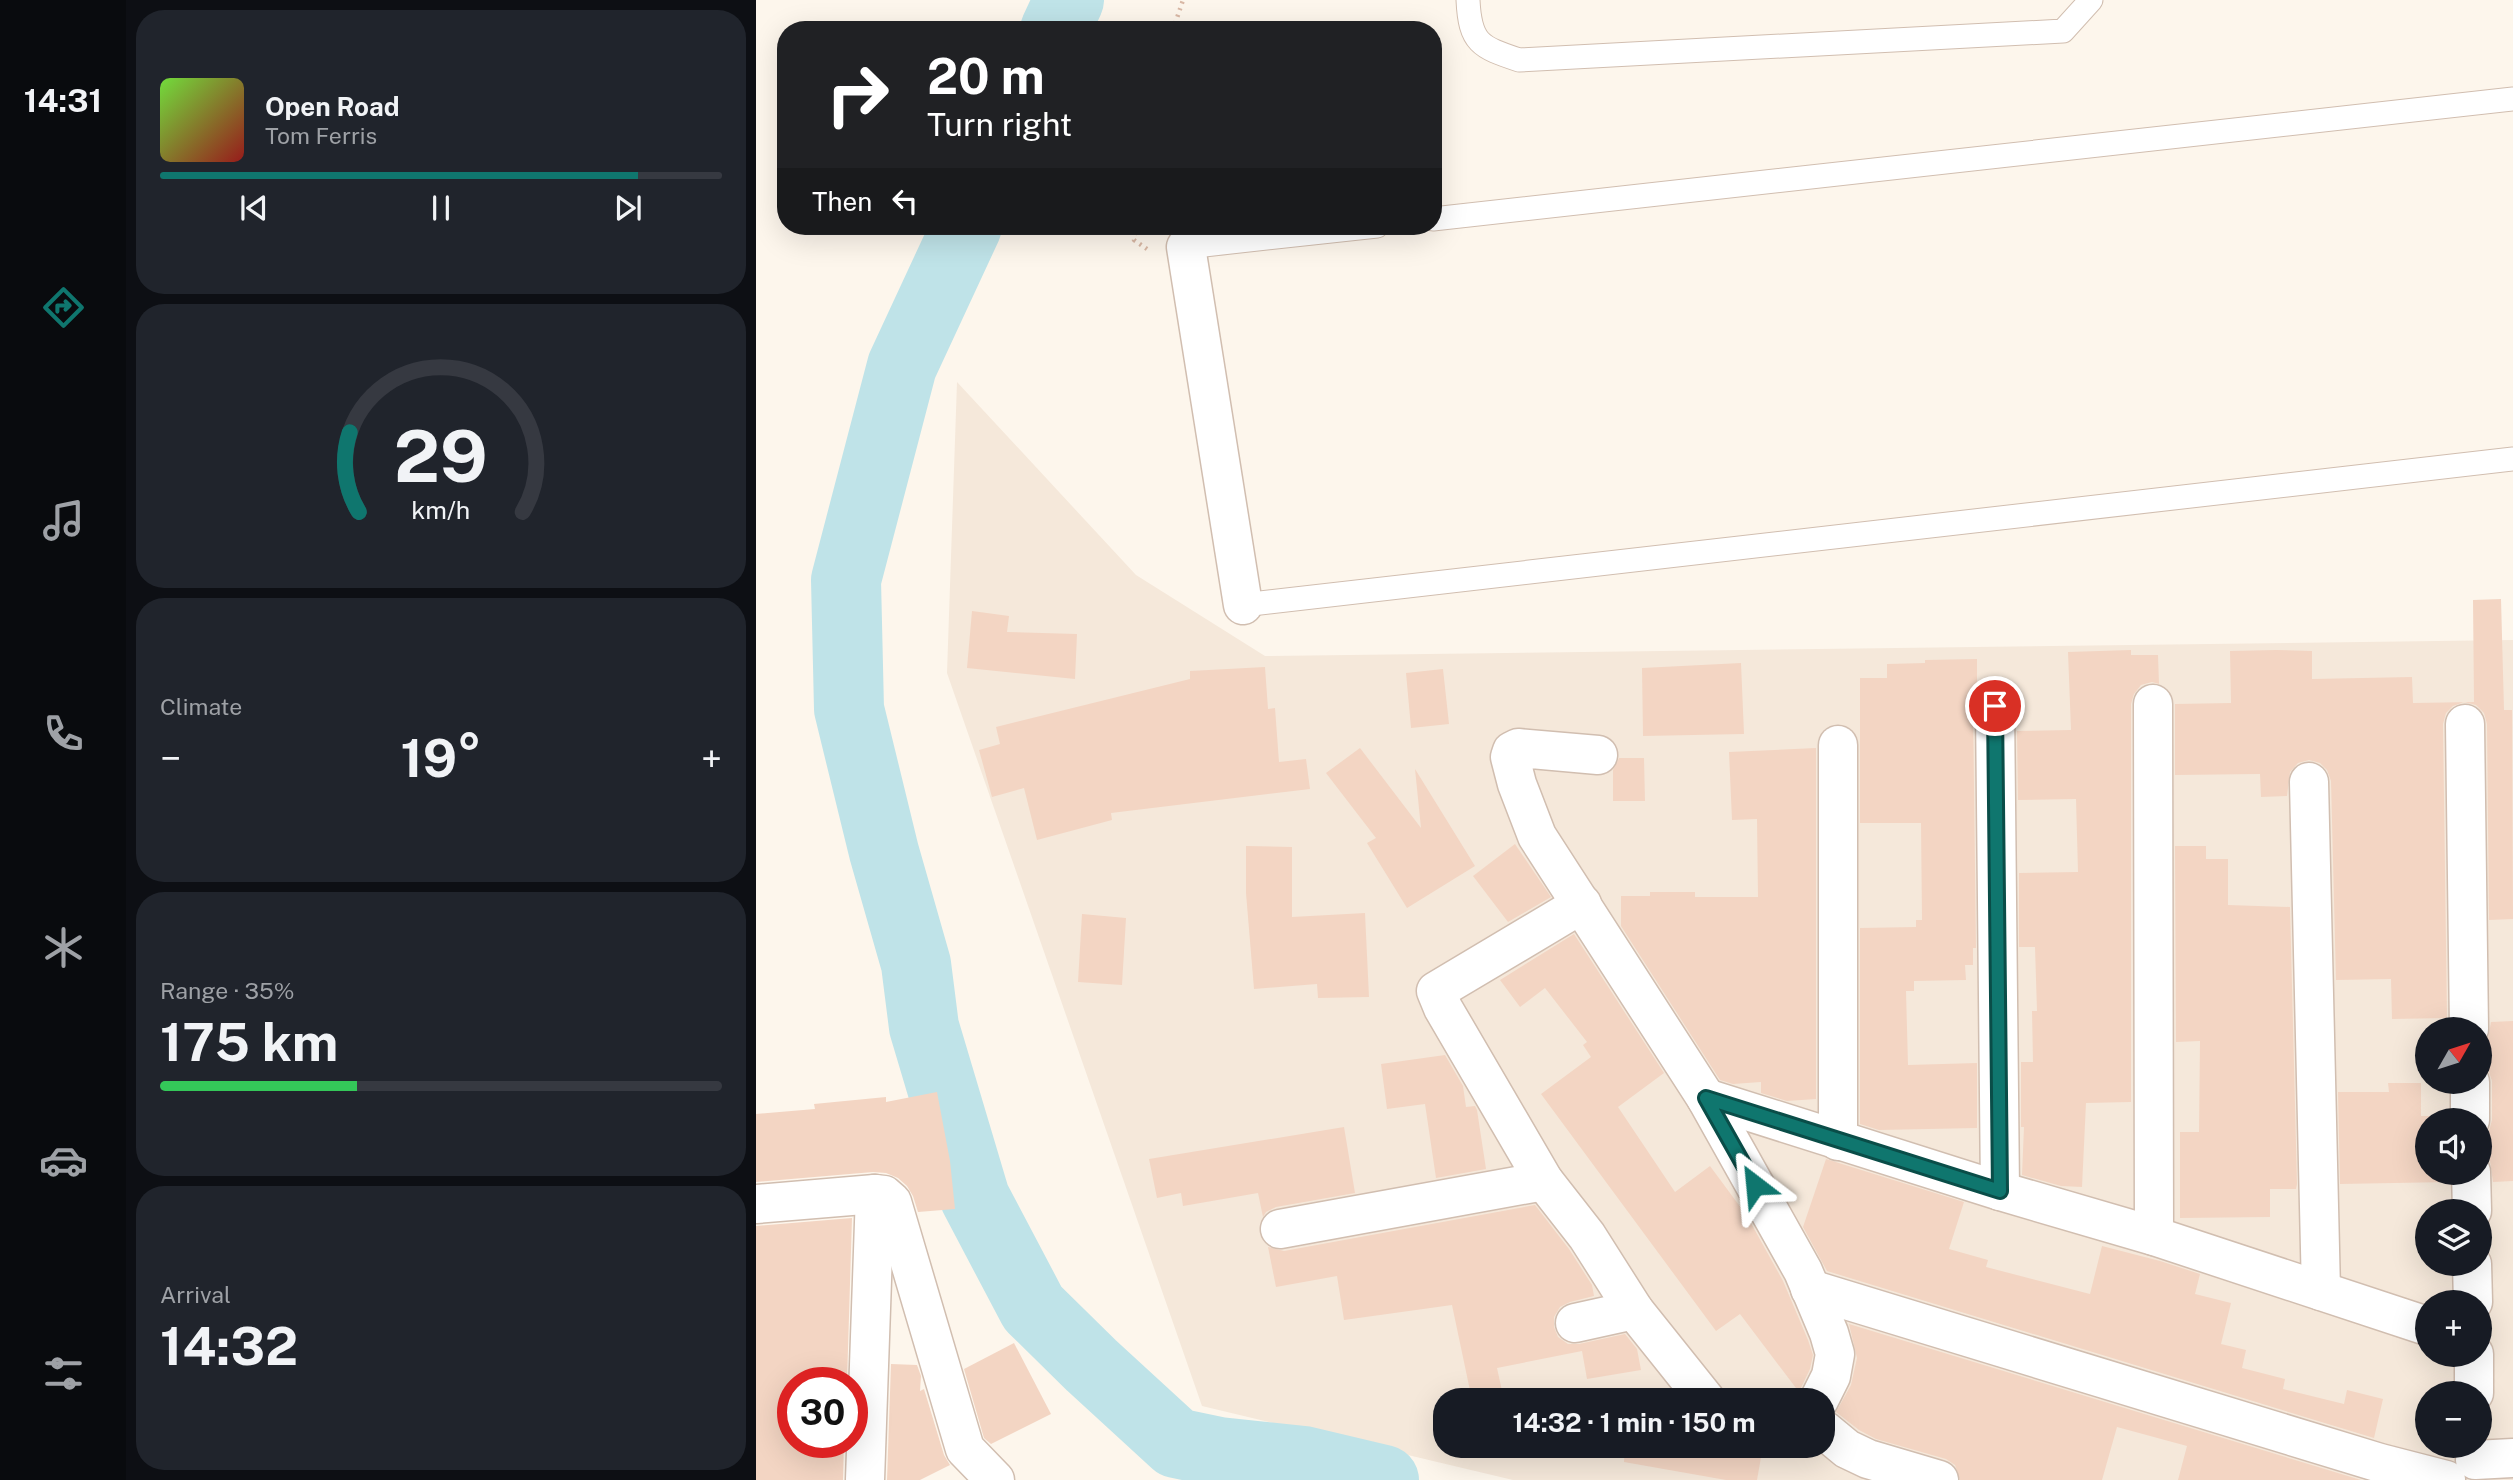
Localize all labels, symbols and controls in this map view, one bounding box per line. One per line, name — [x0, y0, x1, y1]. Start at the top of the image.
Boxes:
text: 20 m — [927, 47, 1045, 105]
icon: right — [812, 49, 903, 140]
text: 14:31 — [24, 82, 102, 119]
text: Open Road — [265, 91, 400, 122]
text: Turn right — [927, 106, 1072, 143]
text: Tom Ferris — [265, 122, 377, 149]
icon: left — [886, 182, 924, 220]
text: Then — [812, 186, 872, 217]
icon: previous — [235, 189, 273, 227]
icon: pause — [422, 189, 460, 227]
icon: next — [609, 189, 647, 227]
icon: directions — [39, 283, 88, 332]
text: 29 — [394, 413, 488, 498]
text: km/h — [412, 495, 470, 525]
icon: music — [39, 496, 88, 545]
pin — [1965, 676, 2025, 736]
icon: arrive — [1976, 687, 2014, 725]
text: Climate — [160, 693, 242, 720]
icon: phone — [39, 709, 88, 758]
text: 19° — [400, 728, 482, 789]
text: − — [160, 736, 181, 781]
text: + — [701, 736, 722, 781]
icon: climate — [39, 923, 88, 972]
text: Range · 35% — [160, 977, 294, 1004]
text: 175 km — [160, 1012, 338, 1073]
north arrow — [2415, 1017, 2492, 1094]
map controls — [2415, 1017, 2492, 1458]
button: sound — [2415, 1108, 2492, 1185]
icon: car — [39, 1136, 88, 1185]
position arrow — [1718, 1148, 1792, 1222]
button: layers — [2415, 1199, 2492, 1276]
text: Arrival — [160, 1281, 231, 1308]
button: + — [2415, 1290, 2492, 1367]
text: 14:32 — [160, 1316, 298, 1377]
icon: filters — [39, 1349, 88, 1398]
speed limit sign: 30 — [777, 1367, 868, 1458]
button: − — [2415, 1381, 2492, 1458]
text: 14:32 · 1 min · 150 m — [1512, 1407, 1756, 1438]

